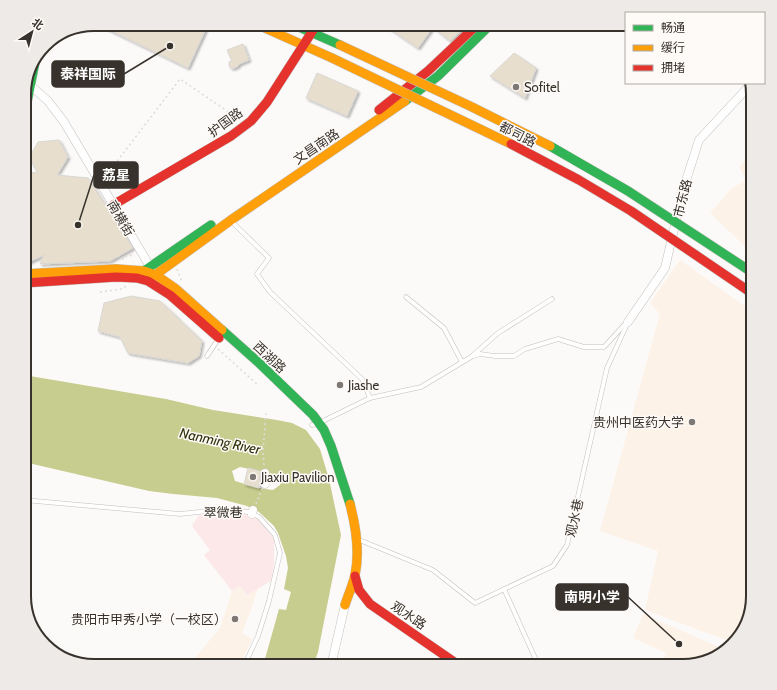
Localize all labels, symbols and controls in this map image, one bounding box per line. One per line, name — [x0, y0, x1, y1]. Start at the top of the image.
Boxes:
north arrow — [12, 12, 52, 52]
legend — [625, 12, 765, 84]
text: 北 — [29, 15, 46, 33]
text: 畅通 — [661, 20, 685, 35]
text: 缓行 — [661, 40, 685, 55]
text: 拥堵 — [661, 60, 685, 75]
callout: 泰祥国际 — [52, 61, 124, 87]
text: 泰祥国际 — [60, 65, 116, 83]
place label: Sofitel — [524, 79, 560, 95]
marker: Sofitel — [511, 82, 521, 92]
street label: 护国路 — [205, 104, 245, 140]
street label: 都司路 — [497, 118, 539, 150]
street label: 文昌南路 — [290, 125, 342, 167]
callout: 荔星 — [94, 162, 138, 188]
text: 荔星 — [102, 166, 130, 184]
street label: 市东路 — [670, 177, 694, 219]
street label: 南横街 — [104, 197, 138, 239]
street label: 西湖路 — [250, 338, 290, 376]
place label: Jiashe — [347, 377, 380, 393]
marker: Jiashe — [335, 380, 345, 390]
place label: 贵州中医药大学 — [593, 414, 684, 430]
marker: 贵州中医药大学 — [687, 417, 697, 427]
water label: Nanming River — [178, 424, 263, 458]
place label: Jiaxiu Pavilion — [260, 469, 335, 485]
marker: Jiaxiu Pavilion — [248, 472, 258, 482]
street label: 观水巷 — [562, 497, 586, 539]
street label: 翠微巷 — [203, 504, 243, 520]
callout: 南明小学 — [556, 584, 628, 610]
text: 南明小学 — [564, 588, 620, 606]
street label: 观水路 — [388, 597, 430, 633]
place label: 贵阳市甲秀小学（一校区） — [71, 611, 227, 627]
marker: 贵阳市甲秀小学（一校区） — [230, 614, 240, 624]

